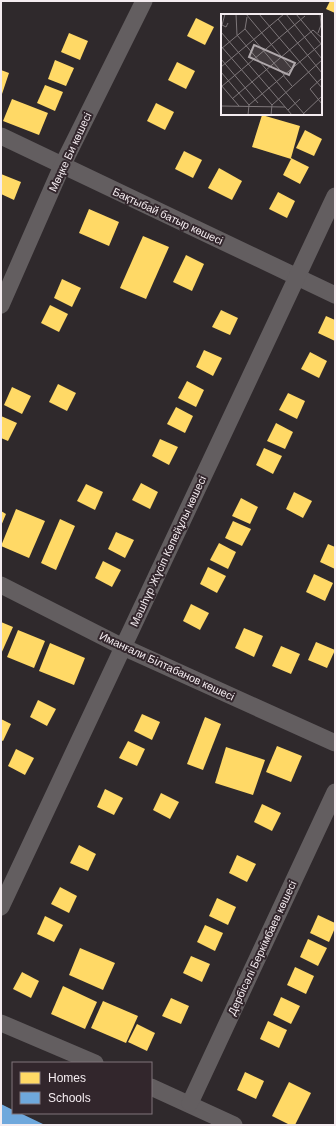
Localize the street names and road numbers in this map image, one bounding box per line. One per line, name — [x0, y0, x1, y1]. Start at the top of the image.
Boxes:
street label: Мөңке Би көшесі — [46, 111, 94, 193]
street label: Бақтыбай батыр көшесі — [111, 185, 225, 247]
street label: Мәшһүр Жүсіп Көпейұлы көшесі — [128, 474, 208, 628]
street label: Иманғали Білтабанов көшесі — [98, 629, 236, 703]
street label: Дербісәлі Беркімбаев көшесі — [225, 879, 299, 1017]

